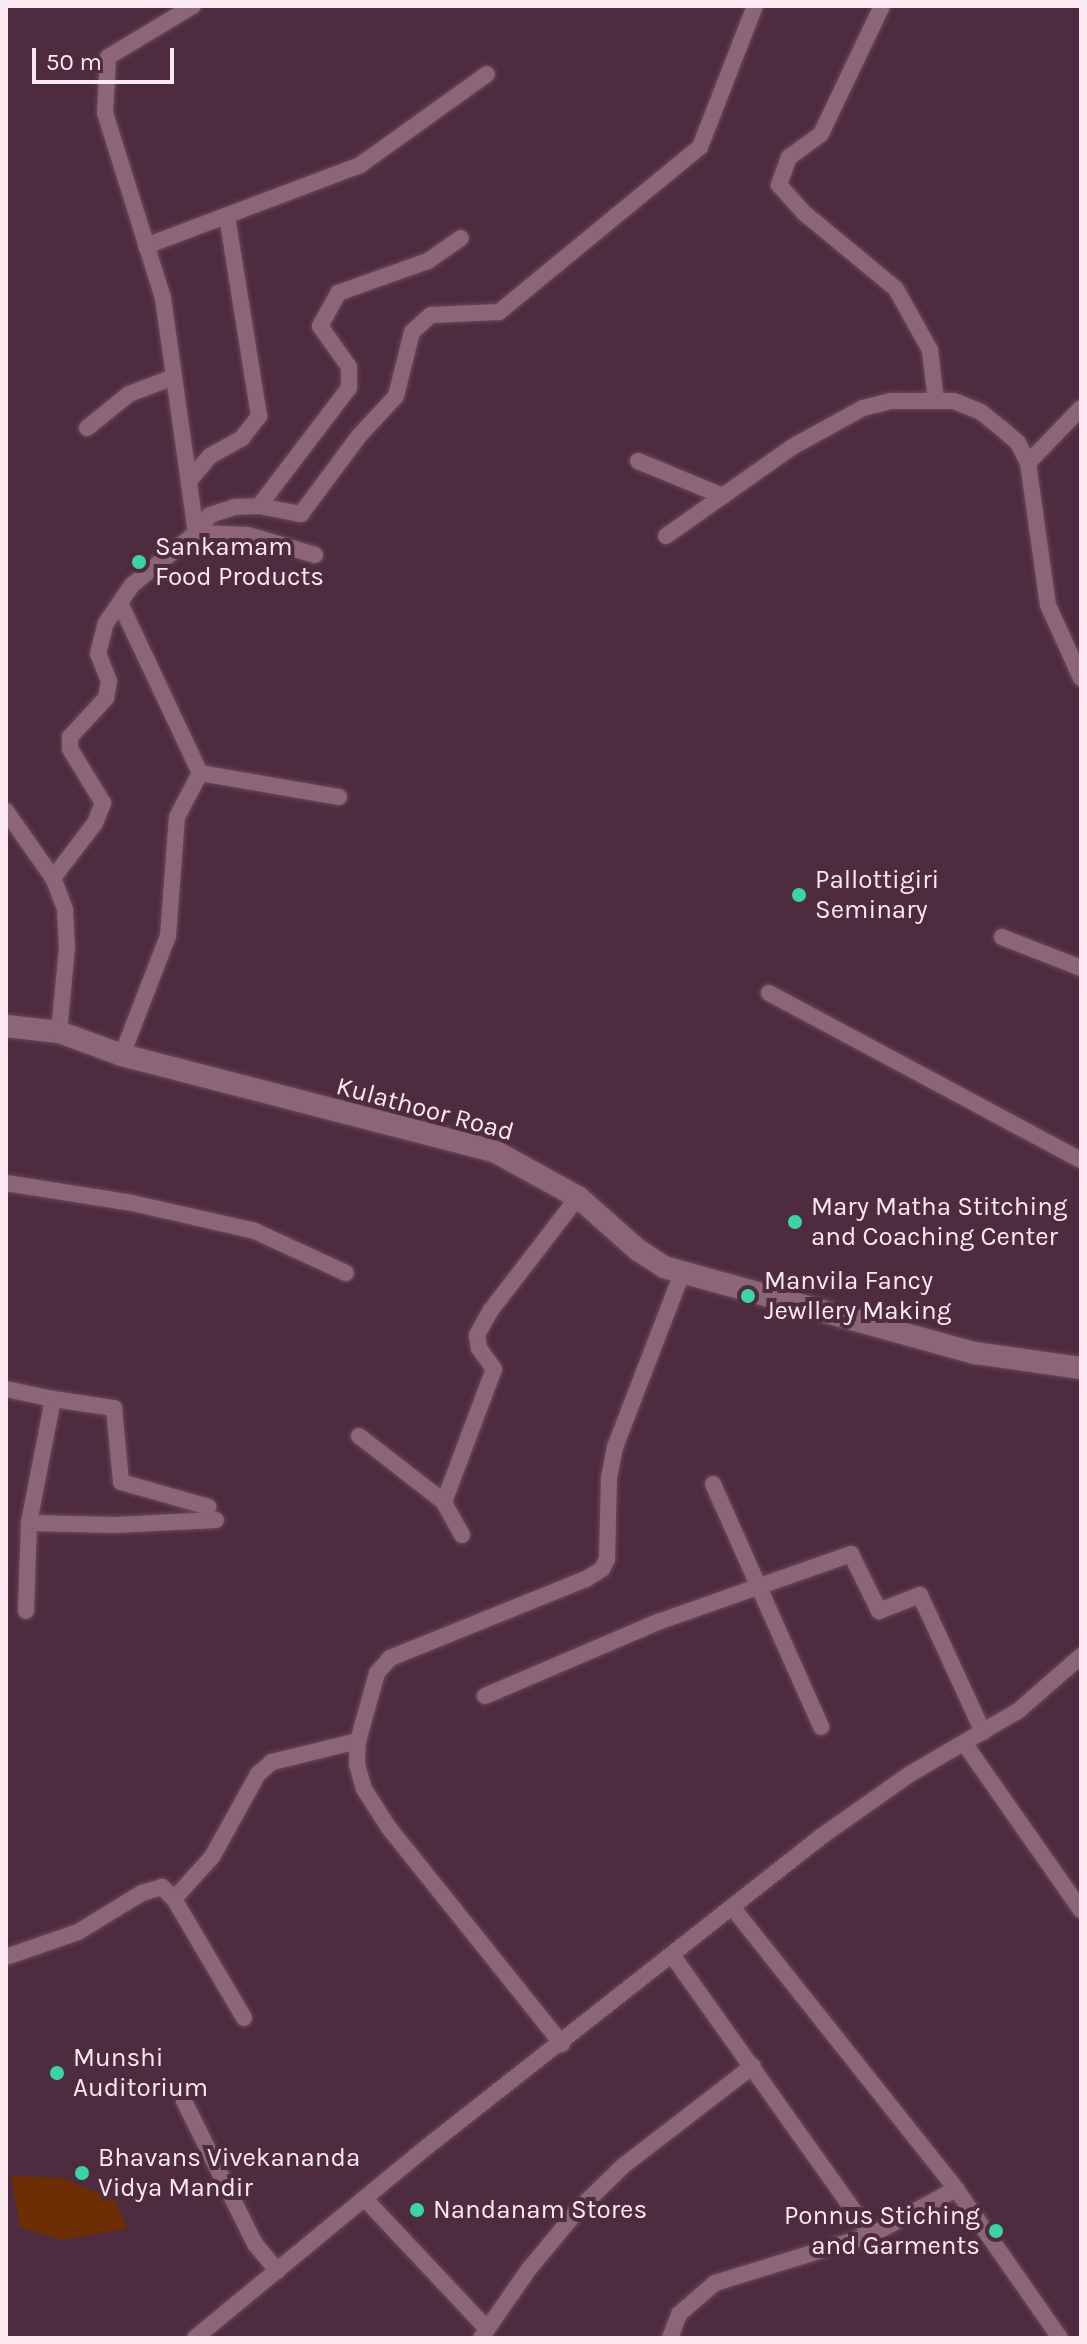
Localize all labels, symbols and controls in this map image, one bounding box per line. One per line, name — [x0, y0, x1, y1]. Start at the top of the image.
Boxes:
scale bar — [36, 32, 178, 82]
text: 50 m — [46, 48, 102, 76]
place label: Sankamam Food Products — [155, 531, 324, 592]
marker: Sankamam Food Products — [130, 553, 148, 571]
place label: Pallottigiri Seminary — [815, 864, 939, 926]
marker: Pallottigiri Seminary — [790, 886, 808, 904]
street label: Kulathoor Road — [333, 1070, 517, 1148]
place label: Mary Matha Stitching and Coaching Center — [811, 1191, 1068, 1252]
marker: Mary Matha Stitching and Coaching Center — [786, 1213, 804, 1231]
place label: Manvila Fancy Jewllery Making — [764, 1265, 951, 1326]
marker: Manvila Fancy Jewllery Making — [739, 1287, 757, 1305]
place label: Munshi Auditorium — [73, 2042, 208, 2104]
marker: Munshi Auditorium — [48, 2064, 66, 2082]
place label: Bhavans Vivekananda Vidya Mandir — [98, 2142, 360, 2204]
marker: Bhavans Vivekananda Vidya Mandir — [73, 2164, 91, 2182]
place label: Nandanam Stores — [433, 2194, 647, 2226]
place label: Ponnus Stiching and Garments — [784, 2200, 980, 2262]
marker: Nandanam Stores — [408, 2201, 426, 2219]
marker: Ponnus Stiching and Garments — [987, 2222, 1005, 2240]

